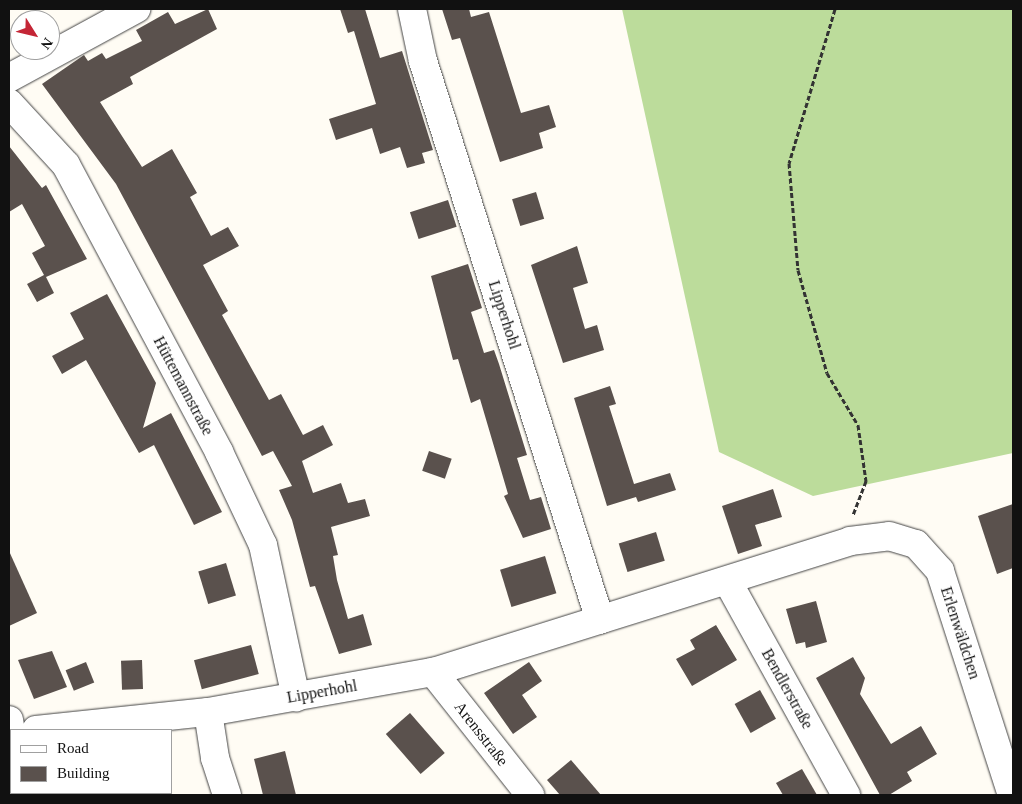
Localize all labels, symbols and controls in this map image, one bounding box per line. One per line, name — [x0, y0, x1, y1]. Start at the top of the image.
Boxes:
north arrow — [10, 10, 60, 60]
text: N — [38, 35, 56, 52]
street label: Lipperhohl — [484, 278, 524, 352]
street label: Hüttemannstraße — [149, 333, 217, 439]
street label: Erlenwäldchen — [936, 584, 984, 682]
street label: Bendlerstraße — [757, 645, 817, 733]
street label: Lipperhohl — [285, 676, 359, 708]
street label: Arensstraße — [450, 698, 512, 770]
legend — [10, 729, 172, 794]
text: Road — [57, 740, 89, 756]
text: Building — [57, 765, 110, 781]

